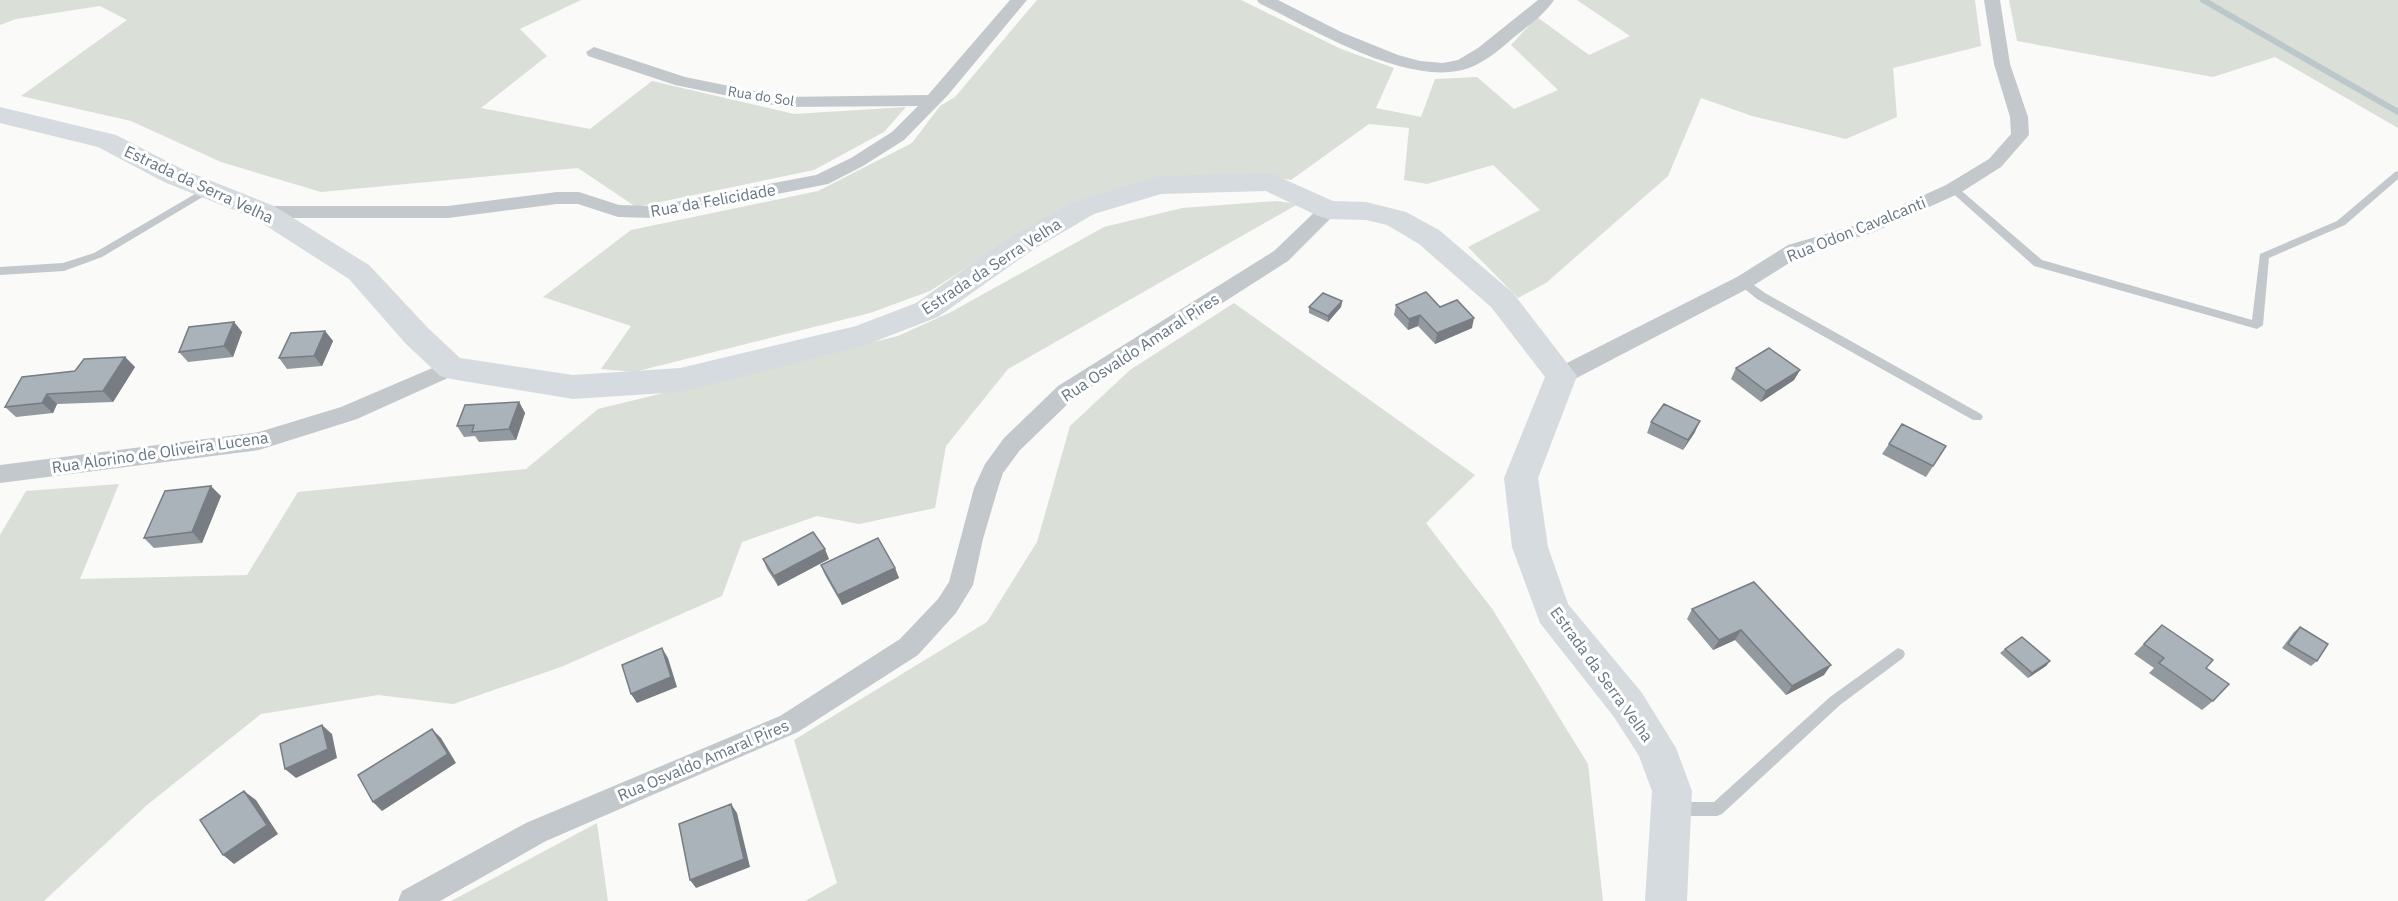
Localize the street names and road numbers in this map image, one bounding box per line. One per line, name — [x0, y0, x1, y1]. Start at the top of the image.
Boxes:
street label: Rua do Sol — [727, 82, 796, 110]
street label: Estrada da Serra Velha — [121, 141, 277, 228]
street label: Rua da Felicidade — [649, 179, 777, 221]
street label: Rua Odon Cavalcanti — [1783, 192, 1929, 266]
street label: Estrada da Serra Velha — [917, 213, 1065, 319]
street label: Rua Osvaldo Amaral Pires — [1057, 288, 1223, 406]
street label: Rua Alorino de Oliveira Lucena — [50, 427, 270, 477]
street label: Estrada da Serra Velha — [1546, 602, 1658, 746]
street label: Rua Osvaldo Amaral Pires — [614, 715, 792, 805]

